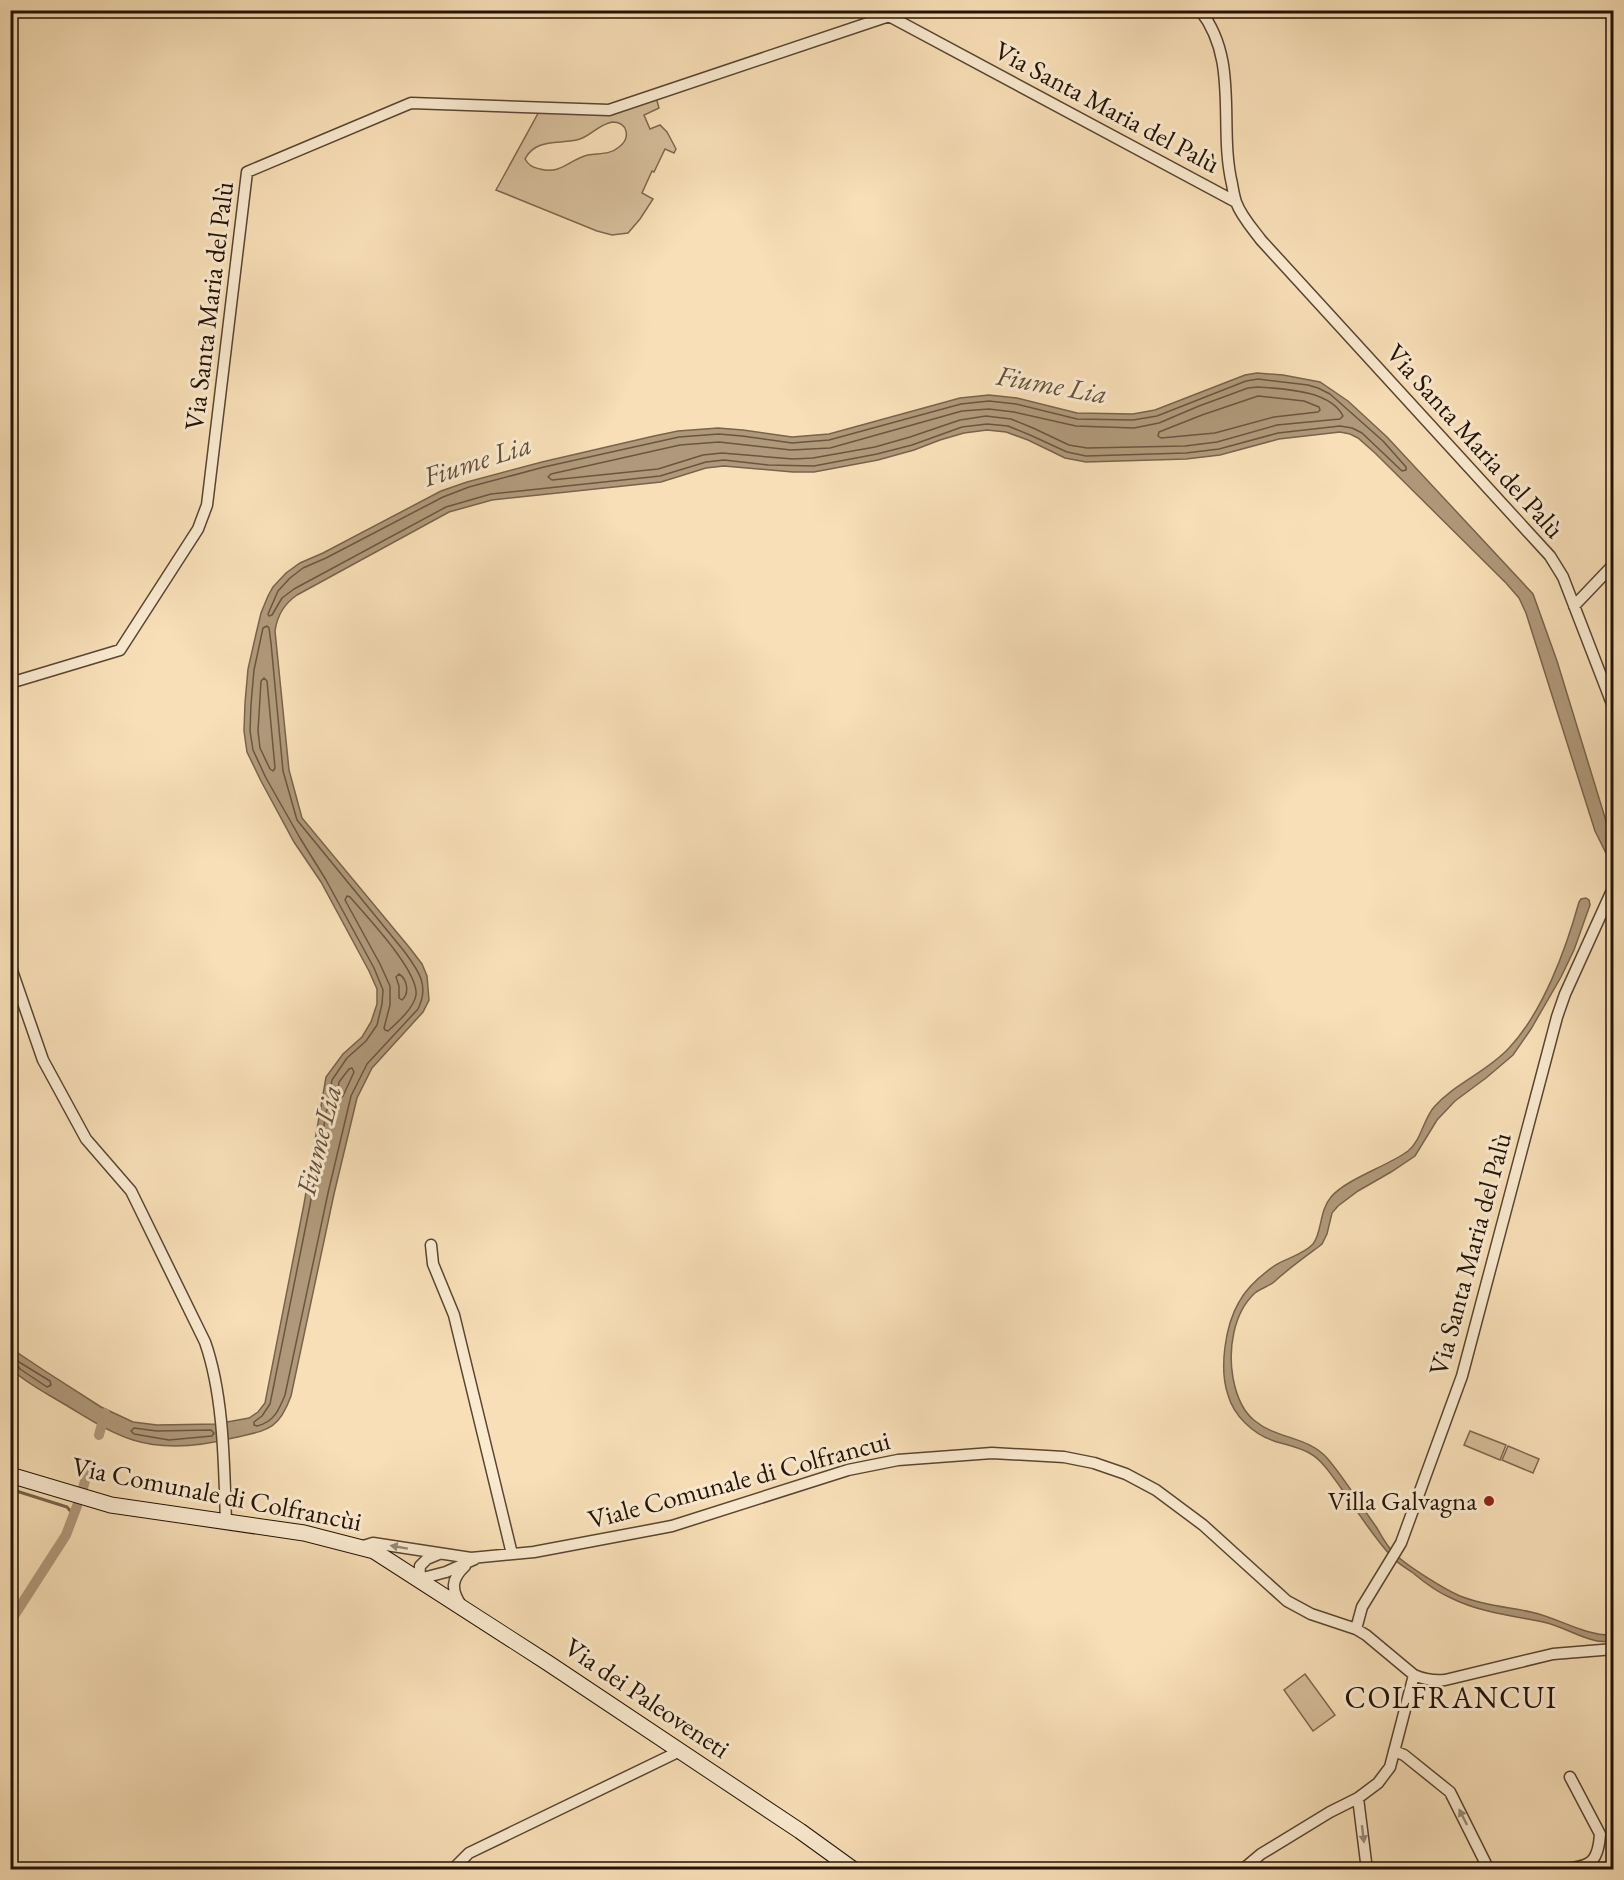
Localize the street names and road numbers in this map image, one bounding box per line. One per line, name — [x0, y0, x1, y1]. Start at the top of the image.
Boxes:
street label: Via Santa Maria del Palù — [989, 32, 1226, 181]
street label: Via Santa Maria del Palù — [176, 180, 241, 432]
street label: Via Santa Maria del Palù — [1379, 336, 1572, 545]
street label: Via Santa Maria del Palù — [1420, 1129, 1519, 1379]
street label: Viale Comunale di Colfrancui — [584, 1422, 894, 1537]
street label: Via Comunale di Colfrancùi — [69, 1448, 365, 1539]
street label: Via dei Paleoveneti — [558, 1629, 737, 1766]

